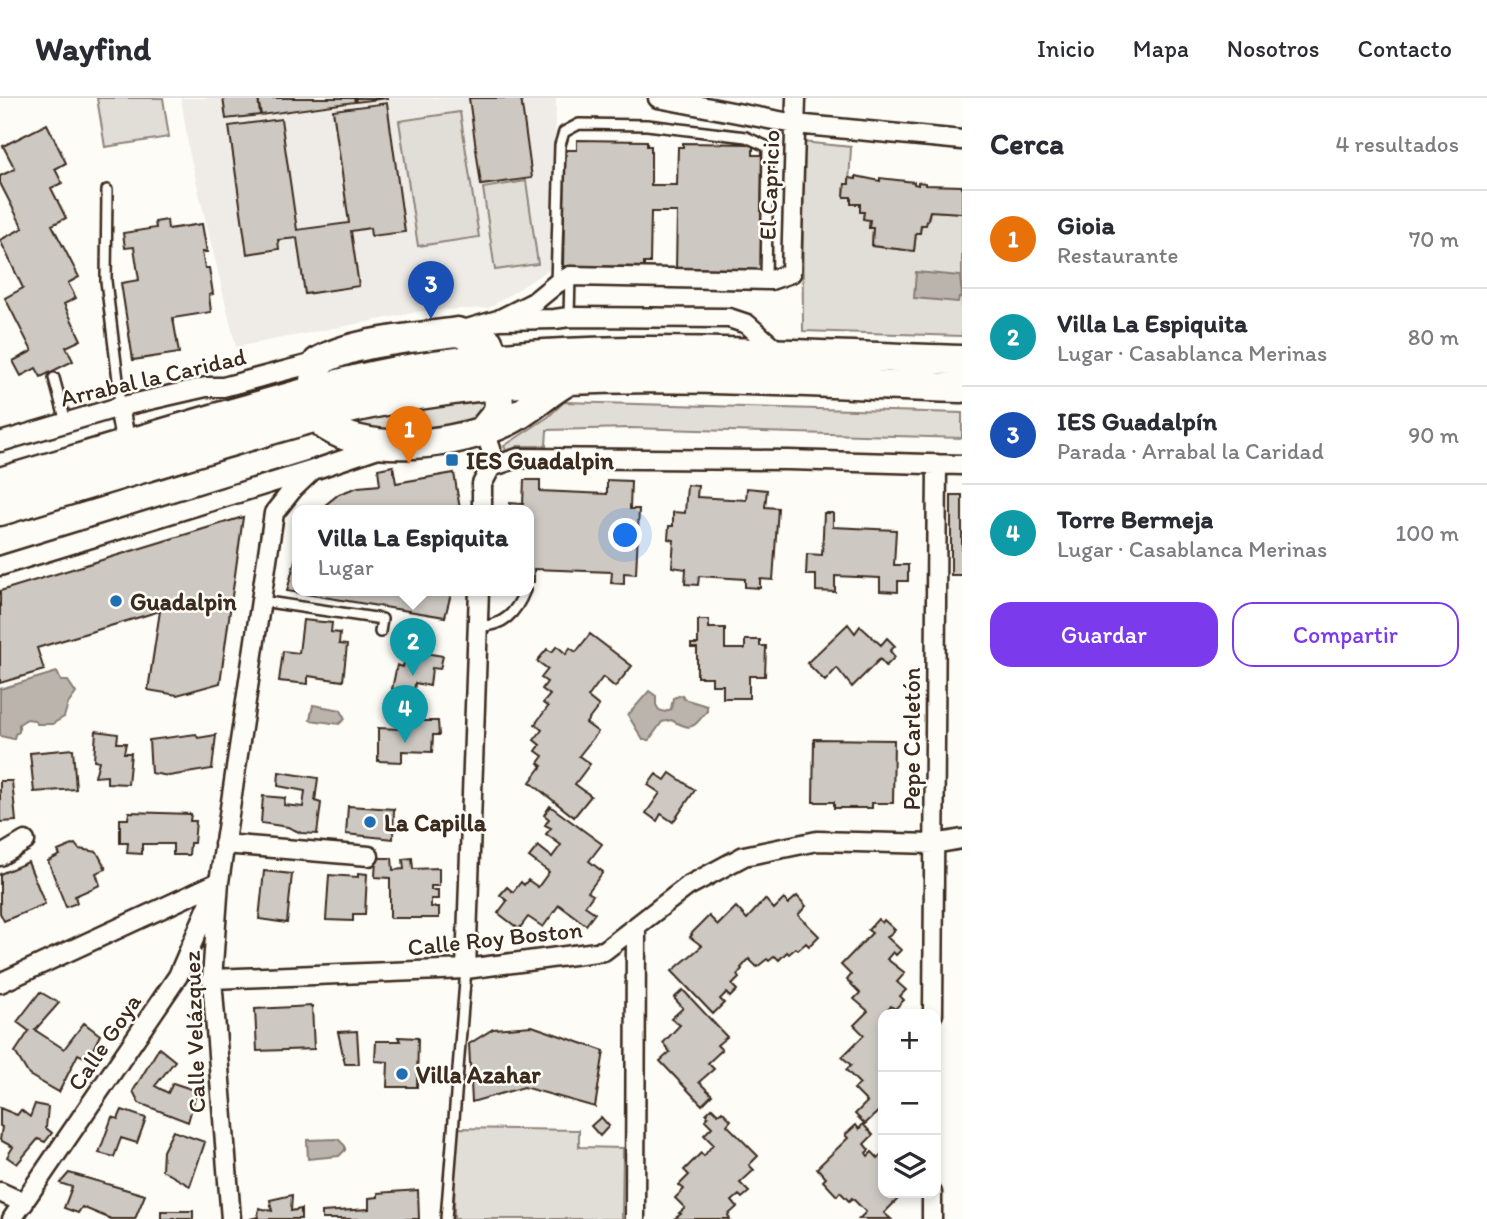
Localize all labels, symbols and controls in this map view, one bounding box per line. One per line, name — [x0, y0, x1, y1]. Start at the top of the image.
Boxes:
text: Wayfind — [35, 29, 151, 68]
text: Inicio — [1037, 34, 1095, 63]
text: Mapa — [1133, 34, 1189, 63]
text: Nosotros — [1227, 34, 1319, 63]
text: Contacto — [1357, 34, 1452, 63]
text: Cerca — [990, 125, 1064, 162]
street label: El Capricio — [753, 129, 785, 241]
text: 4 resultados — [1336, 130, 1459, 158]
text: Gioia — [1057, 209, 1115, 241]
text: 1 — [1008, 225, 1018, 253]
text: 70 m — [1409, 225, 1459, 253]
text: Restaurante — [1057, 241, 1178, 269]
pin: 3 — [408, 261, 454, 319]
text: Villa La Espiquita — [1057, 307, 1248, 339]
text: 2 — [1007, 323, 1019, 351]
text: 80 m — [1408, 323, 1459, 351]
text: Lugar · Casablanca Merinas — [1057, 339, 1327, 367]
street label: Arrabal la Caridad — [57, 341, 249, 412]
text: IES Guadalpín — [1057, 405, 1217, 437]
pin: 1 — [386, 406, 432, 464]
text: 3 — [1007, 421, 1019, 449]
text: 90 m — [1408, 421, 1459, 449]
text: Parada · Arrabal la Caridad — [1057, 437, 1324, 465]
place label: IES Guadalpin — [466, 446, 614, 476]
marker: IES Guadalpin — [444, 452, 460, 468]
text: Torre Bermeja — [1057, 503, 1213, 535]
popup — [292, 505, 534, 596]
your location — [608, 518, 642, 552]
text: 4 — [1006, 519, 1020, 547]
text: 100 m — [1395, 519, 1459, 547]
text: Villa La Espiquita — [318, 521, 508, 553]
text: Lugar · Casablanca Merinas — [1057, 535, 1327, 563]
text: Lugar — [318, 553, 374, 581]
place label: Guadalpin — [130, 587, 237, 617]
marker: Guadalpin — [108, 593, 124, 609]
button: Guardar — [990, 602, 1218, 667]
button: Compartir — [1232, 602, 1459, 667]
pin: 2 — [390, 618, 436, 676]
street label: Pepe Carletón — [897, 667, 926, 811]
pin: 4 — [382, 685, 428, 743]
place label: La Capilla — [384, 808, 487, 838]
marker: La Capilla — [362, 814, 378, 830]
street label: Calle Roy Boston — [406, 914, 584, 962]
street label: Calle Velázquez — [177, 950, 211, 1114]
street label: Calle Goya — [61, 988, 147, 1096]
map controls — [878, 1009, 941, 1198]
button: + — [878, 1009, 941, 1072]
place label: Villa Azahar — [416, 1060, 541, 1089]
marker: Villa Azahar — [394, 1066, 410, 1082]
button: − — [878, 1072, 941, 1135]
button: layers — [878, 1135, 941, 1198]

